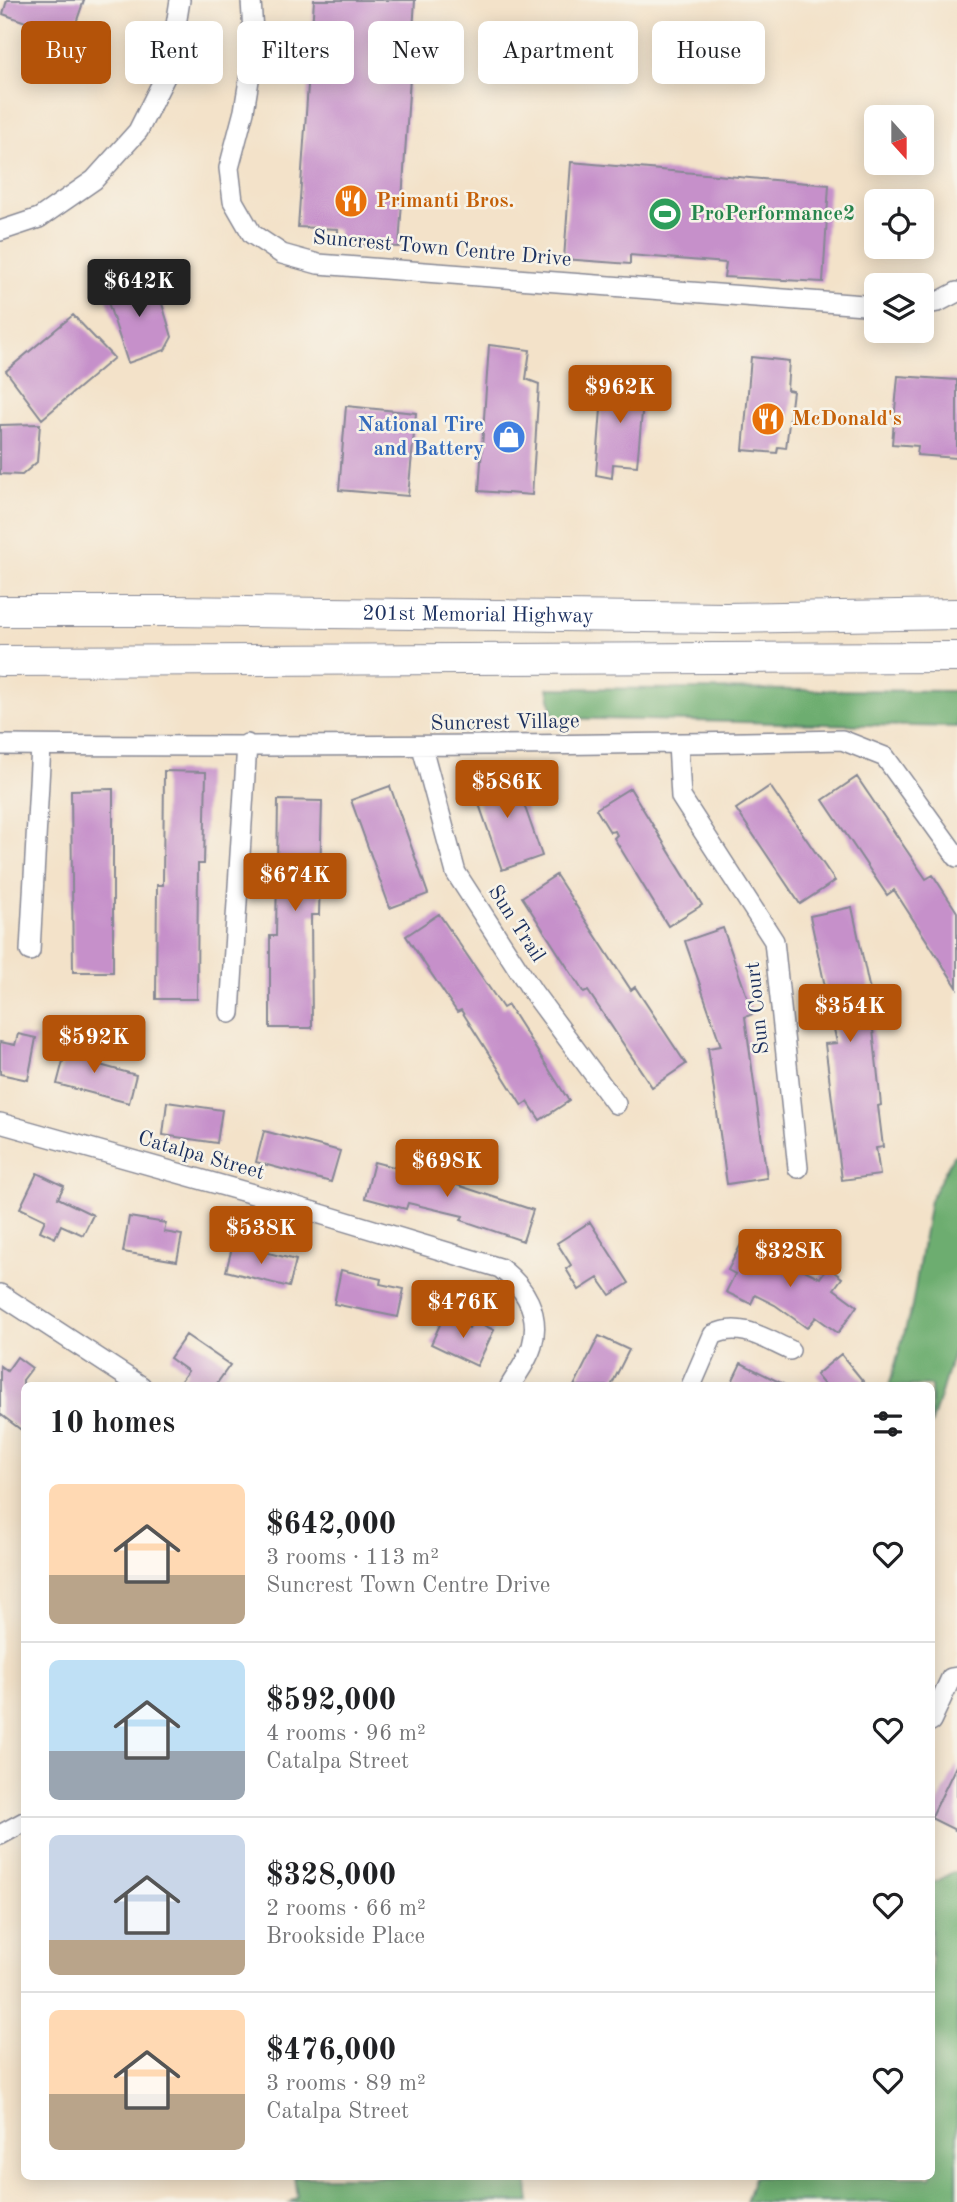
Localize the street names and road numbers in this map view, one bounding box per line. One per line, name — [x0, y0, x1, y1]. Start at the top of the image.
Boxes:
street label: Suncrest Town Centre Drive — [312, 227, 572, 271]
street label: 201st Memorial Highway — [362, 603, 594, 627]
street label: Suncrest Village — [430, 711, 580, 735]
street label: Sun Trail — [484, 882, 549, 966]
street label: Sun Court — [743, 961, 773, 1055]
street label: Catalpa Street — [135, 1128, 267, 1184]

